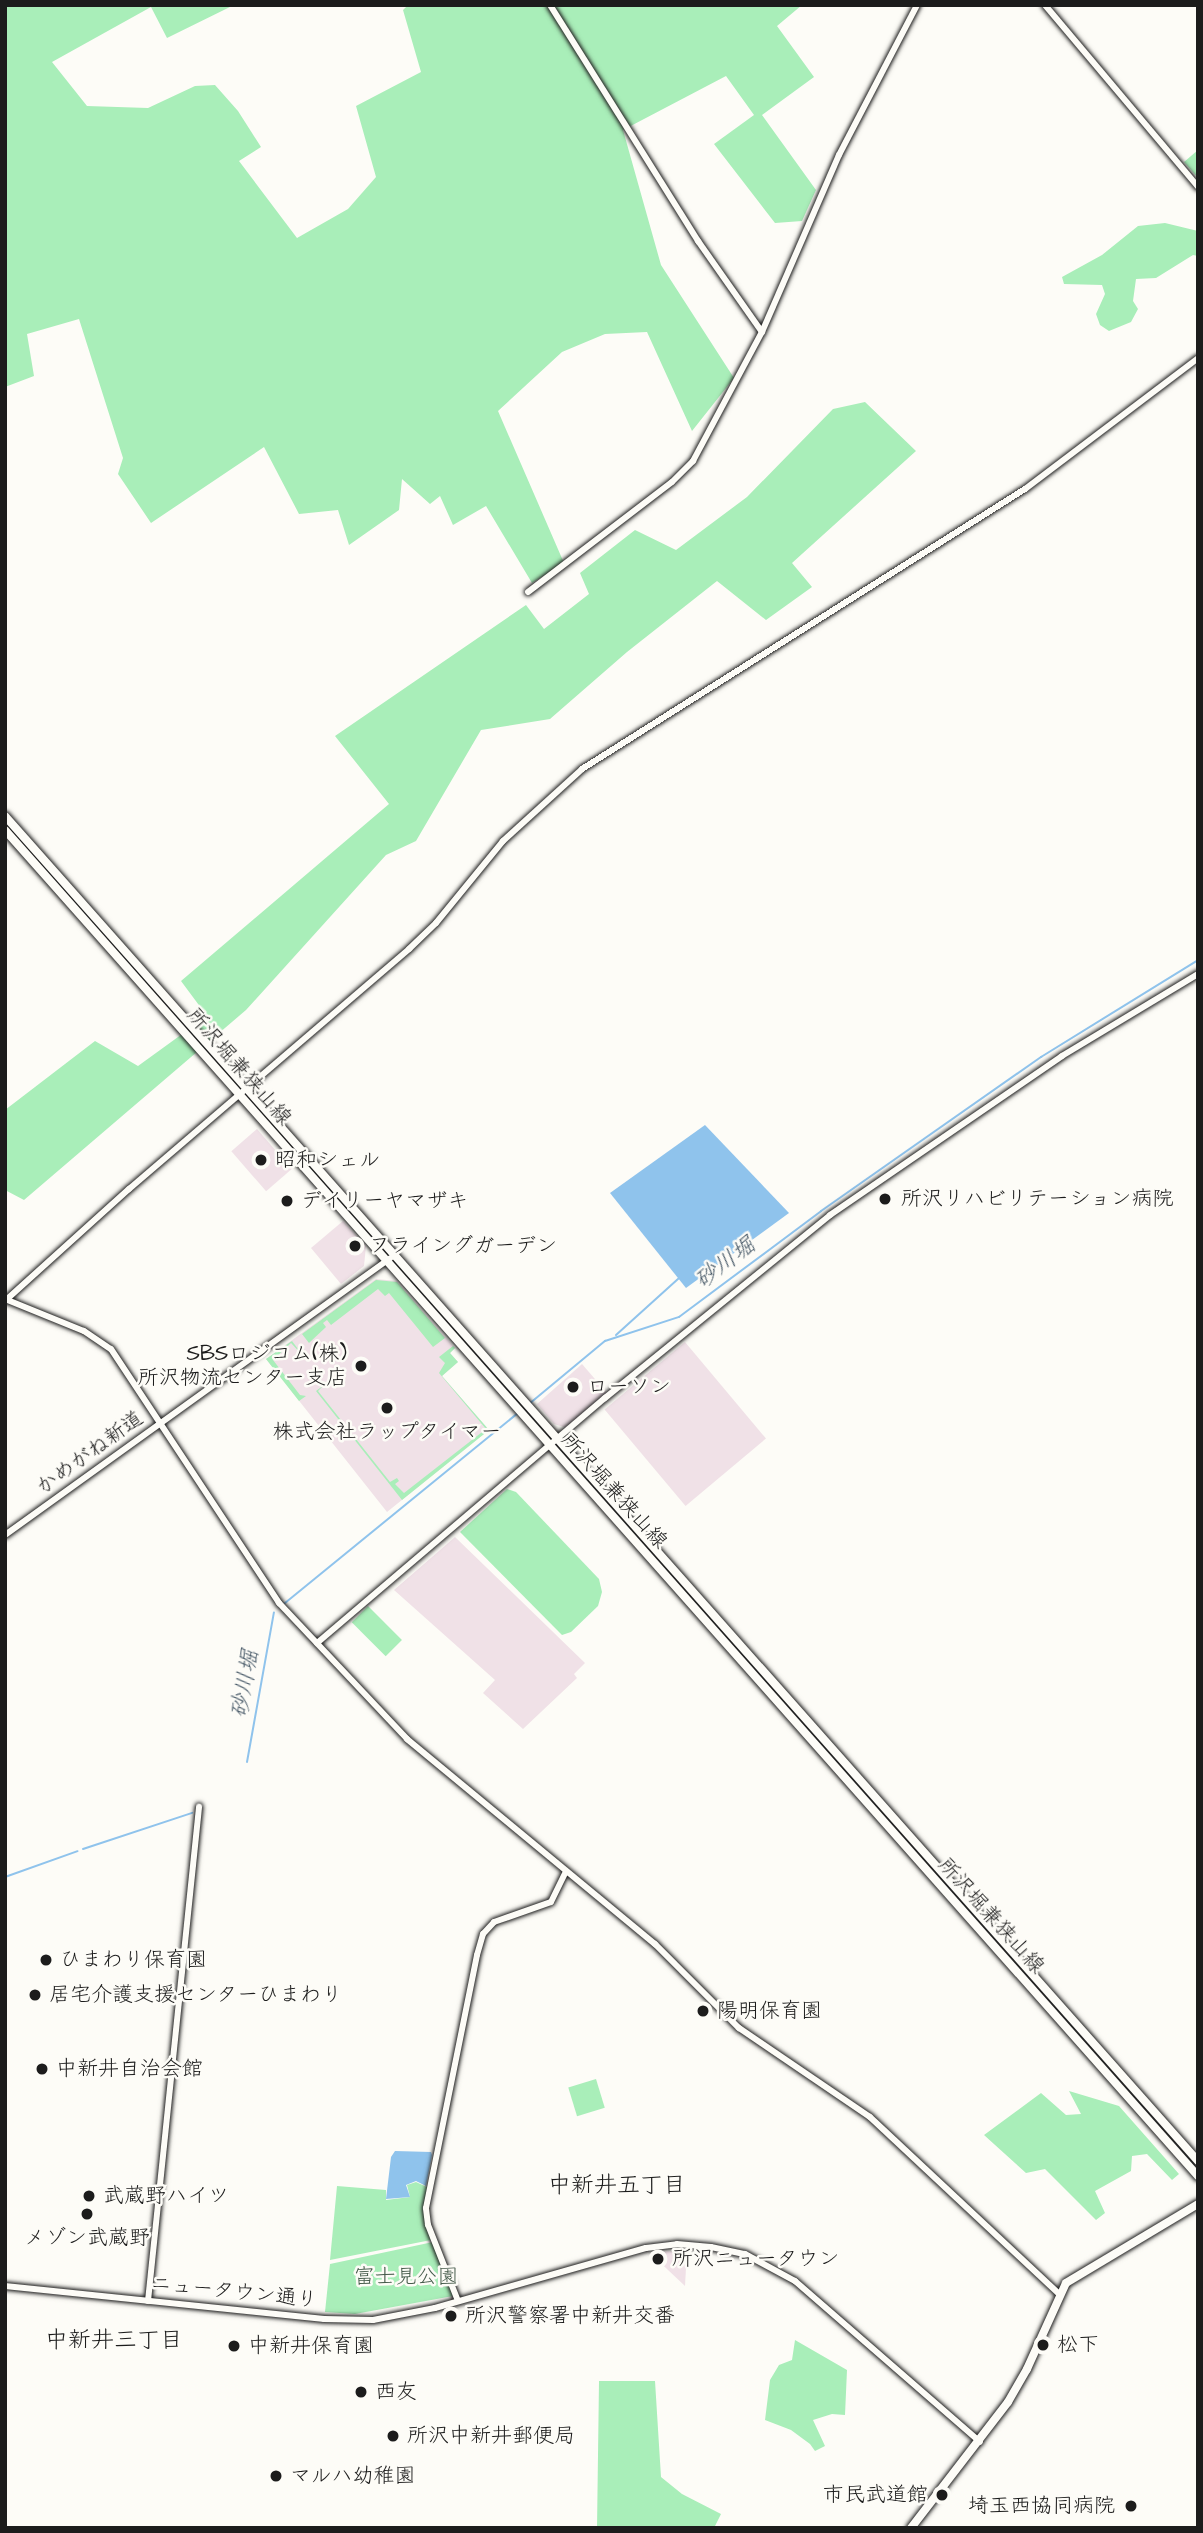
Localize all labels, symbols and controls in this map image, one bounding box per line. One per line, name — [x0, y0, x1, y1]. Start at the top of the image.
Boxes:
street label: 所沢堀兼狭山線 — [181, 1003, 297, 1131]
place label: 昭和シェル — [275, 1147, 380, 1173]
marker: 昭和シェル — [253, 1152, 269, 1168]
place label: 所沢リハビリテーション病院 — [901, 1186, 1174, 1212]
place label: デイリーヤマザキ — [301, 1188, 469, 1214]
marker: 所沢リハビリテーション病院 — [875, 1189, 895, 1209]
marker: デイリーヤマザキ — [279, 1193, 295, 1209]
water label: 砂川堀 — [689, 1231, 761, 1295]
place label: フライングガーデン — [369, 1233, 558, 1259]
marker: フライングガーデン — [347, 1238, 363, 1254]
place label: SBSロジコム(株) 所沢物流センター支店 — [137, 1341, 347, 1391]
marker: SBSロジコム(株) 所沢物流センター支店 — [353, 1358, 369, 1374]
place label: ローソン — [587, 1374, 671, 1400]
marker: ローソン — [565, 1379, 581, 1395]
marker: 株式会社ラップタイマー — [379, 1400, 395, 1416]
street label: かめがね新道 — [32, 1406, 148, 1500]
place label: 株式会社ラップタイマー — [272, 1419, 502, 1445]
street label: 所沢堀兼狭山線 — [555, 1428, 673, 1554]
water label: 砂川堀 — [225, 1648, 265, 1720]
street label: 所沢堀兼狭山線 — [932, 1853, 1050, 1979]
place label: ひまわり保育園 — [60, 1947, 207, 1973]
marker: ひまわり保育園 — [38, 1952, 54, 1968]
place label: 居宅介護支援センターひまわり — [49, 1982, 343, 2008]
marker: 居宅介護支援センターひまわり — [27, 1987, 43, 2003]
place label: 陽明保育園 — [717, 1998, 822, 2024]
marker: 陽明保育園 — [695, 2003, 711, 2019]
place label: 中新井自治会館 — [56, 2056, 203, 2082]
marker: 中新井自治会館 — [34, 2061, 50, 2077]
district label: 中新井五丁目 — [548, 2171, 686, 2199]
place label: 武蔵野ハイツ — [103, 2183, 229, 2209]
marker: 武蔵野ハイツ — [81, 2188, 97, 2204]
marker: メゾン武蔵野 — [79, 2206, 95, 2222]
place label: メゾン武蔵野 — [24, 2225, 150, 2251]
place label: 所沢ニュータウン — [672, 2246, 840, 2272]
marker: 所沢ニュータウン — [650, 2251, 666, 2267]
park label: 富士見公園 — [354, 2264, 458, 2290]
street label: ニュータウン通り — [149, 2271, 319, 2313]
place label: 所沢警察署中新井交番 — [465, 2303, 675, 2329]
marker: 所沢警察署中新井交番 — [443, 2308, 459, 2324]
district label: 中新井三丁目 — [45, 2326, 183, 2354]
place label: 松下 — [1057, 2332, 1099, 2358]
place label: 中新井保育園 — [248, 2333, 374, 2359]
marker: 松下 — [1035, 2337, 1051, 2353]
marker: 中新井保育園 — [226, 2338, 242, 2354]
place label: 西友 — [375, 2379, 417, 2405]
marker: 西友 — [353, 2384, 369, 2400]
place label: 所沢中新井郵便局 — [407, 2423, 575, 2449]
marker: 所沢中新井郵便局 — [385, 2428, 401, 2444]
place label: マルハ幼稚園 — [290, 2463, 416, 2489]
marker: マルハ幼稚園 — [268, 2468, 284, 2484]
place label: 市民武道館 — [823, 2482, 928, 2508]
marker: 市民武道館 — [934, 2487, 950, 2503]
place label: 埼玉西協同病院 — [968, 2493, 1115, 2519]
marker: 埼玉西協同病院 — [1121, 2496, 1141, 2516]

